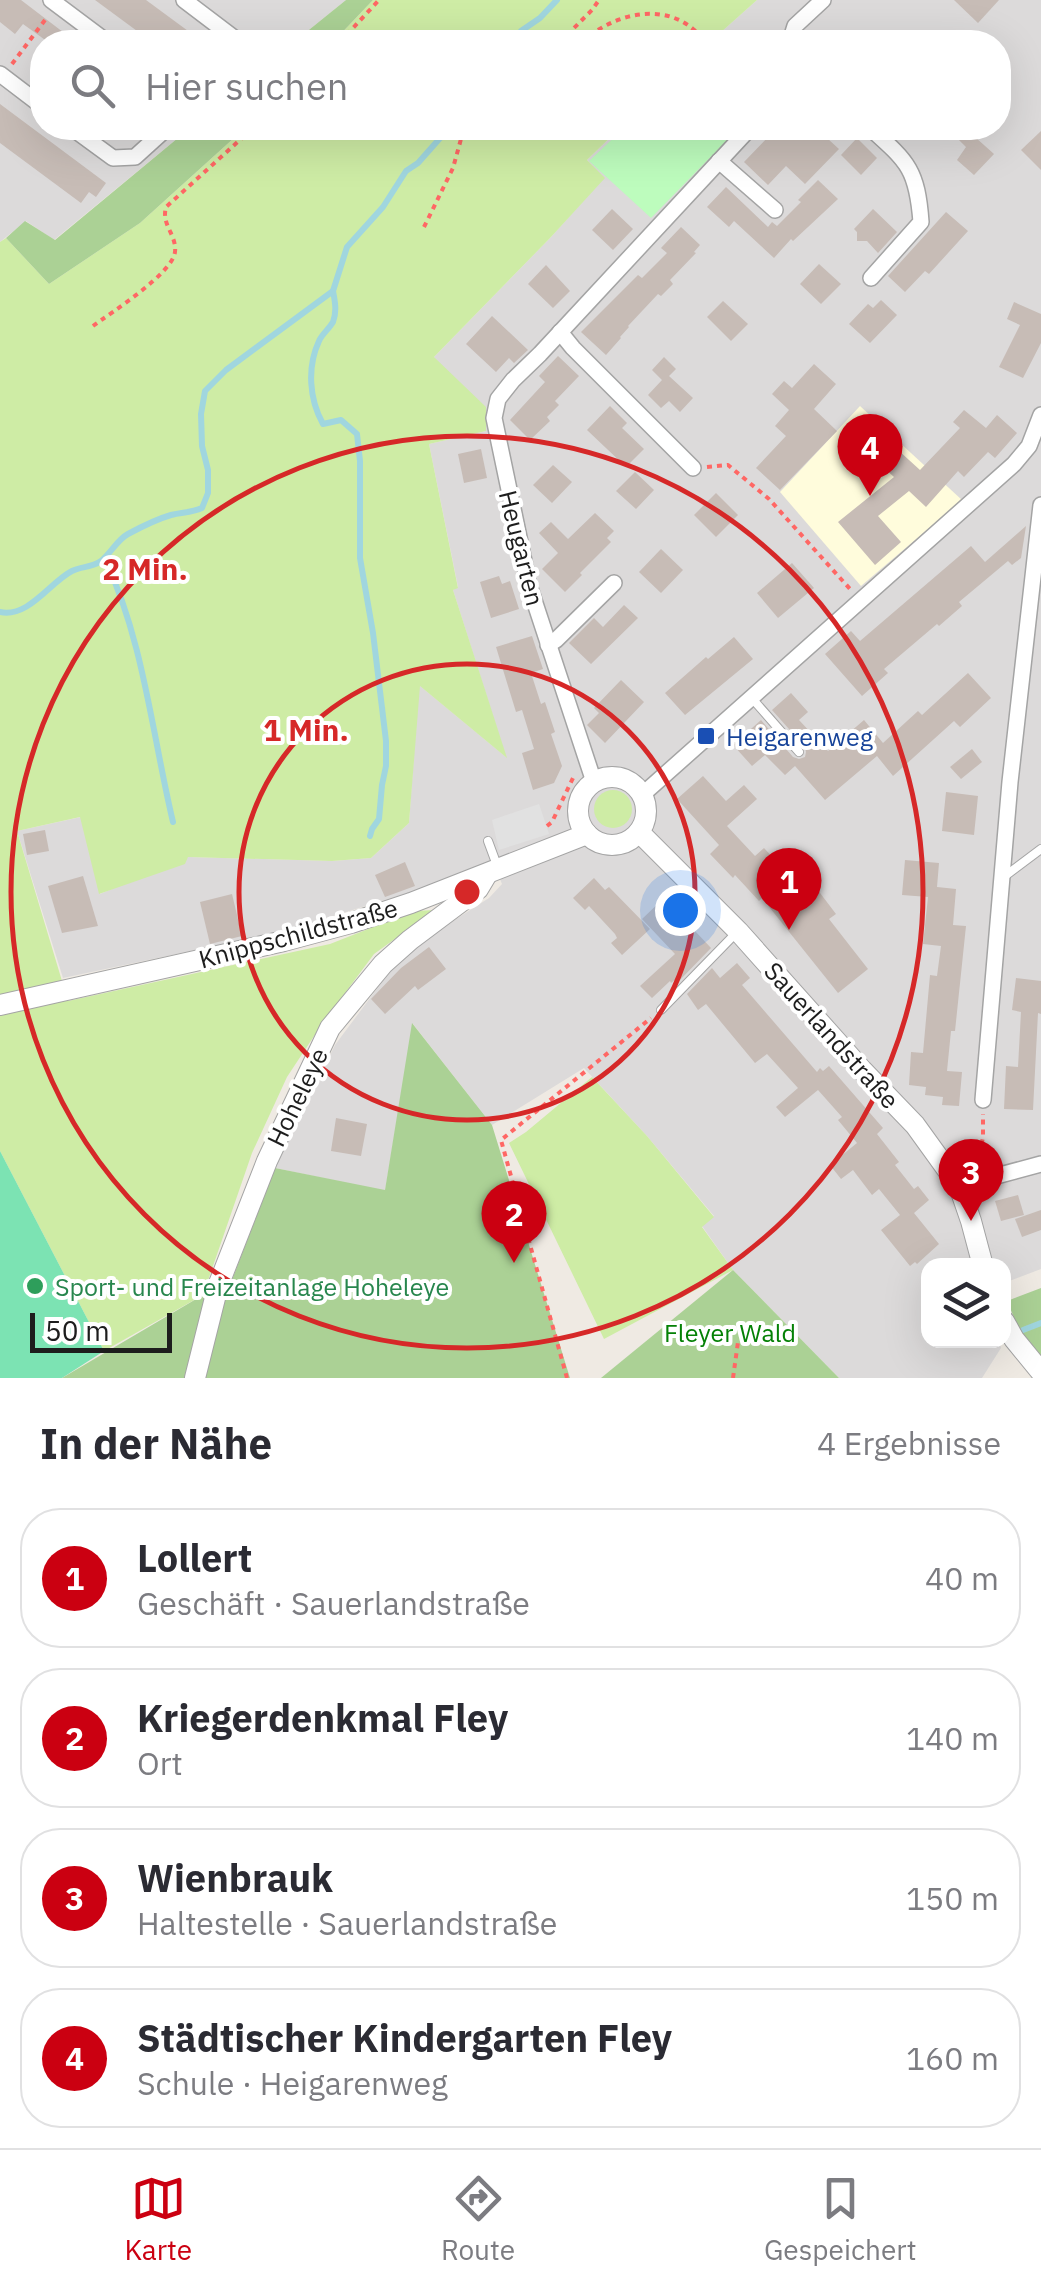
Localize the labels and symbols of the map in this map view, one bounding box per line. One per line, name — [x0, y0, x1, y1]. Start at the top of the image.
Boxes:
pin: 4 — [838, 414, 902, 496]
street label: Heugarten — [492, 487, 552, 609]
text: 2 Min. — [102, 549, 188, 588]
text: 1 Min. — [263, 710, 349, 749]
place label: Heigarenweg — [726, 720, 873, 753]
marker: Heigarenweg — [695, 725, 717, 747]
pin: 1 — [756, 848, 822, 930]
centre of rings — [449, 874, 485, 910]
your location — [655, 885, 706, 936]
street label: Knippschildstraße — [195, 891, 401, 975]
street label: Sauerlandstraße — [757, 955, 907, 1115]
street label: Hoheleye — [259, 1042, 335, 1152]
pin: 3 — [938, 1138, 1004, 1221]
pin: 2 — [482, 1180, 546, 1263]
place label: Sport- und Freizeitanlage Hoheleye — [55, 1270, 449, 1303]
marker: Sport- und Freizeitanlage Hoheleye — [24, 1275, 46, 1297]
scale bar — [30, 1308, 172, 1352]
park label: Fleyer Wald — [664, 1316, 796, 1349]

